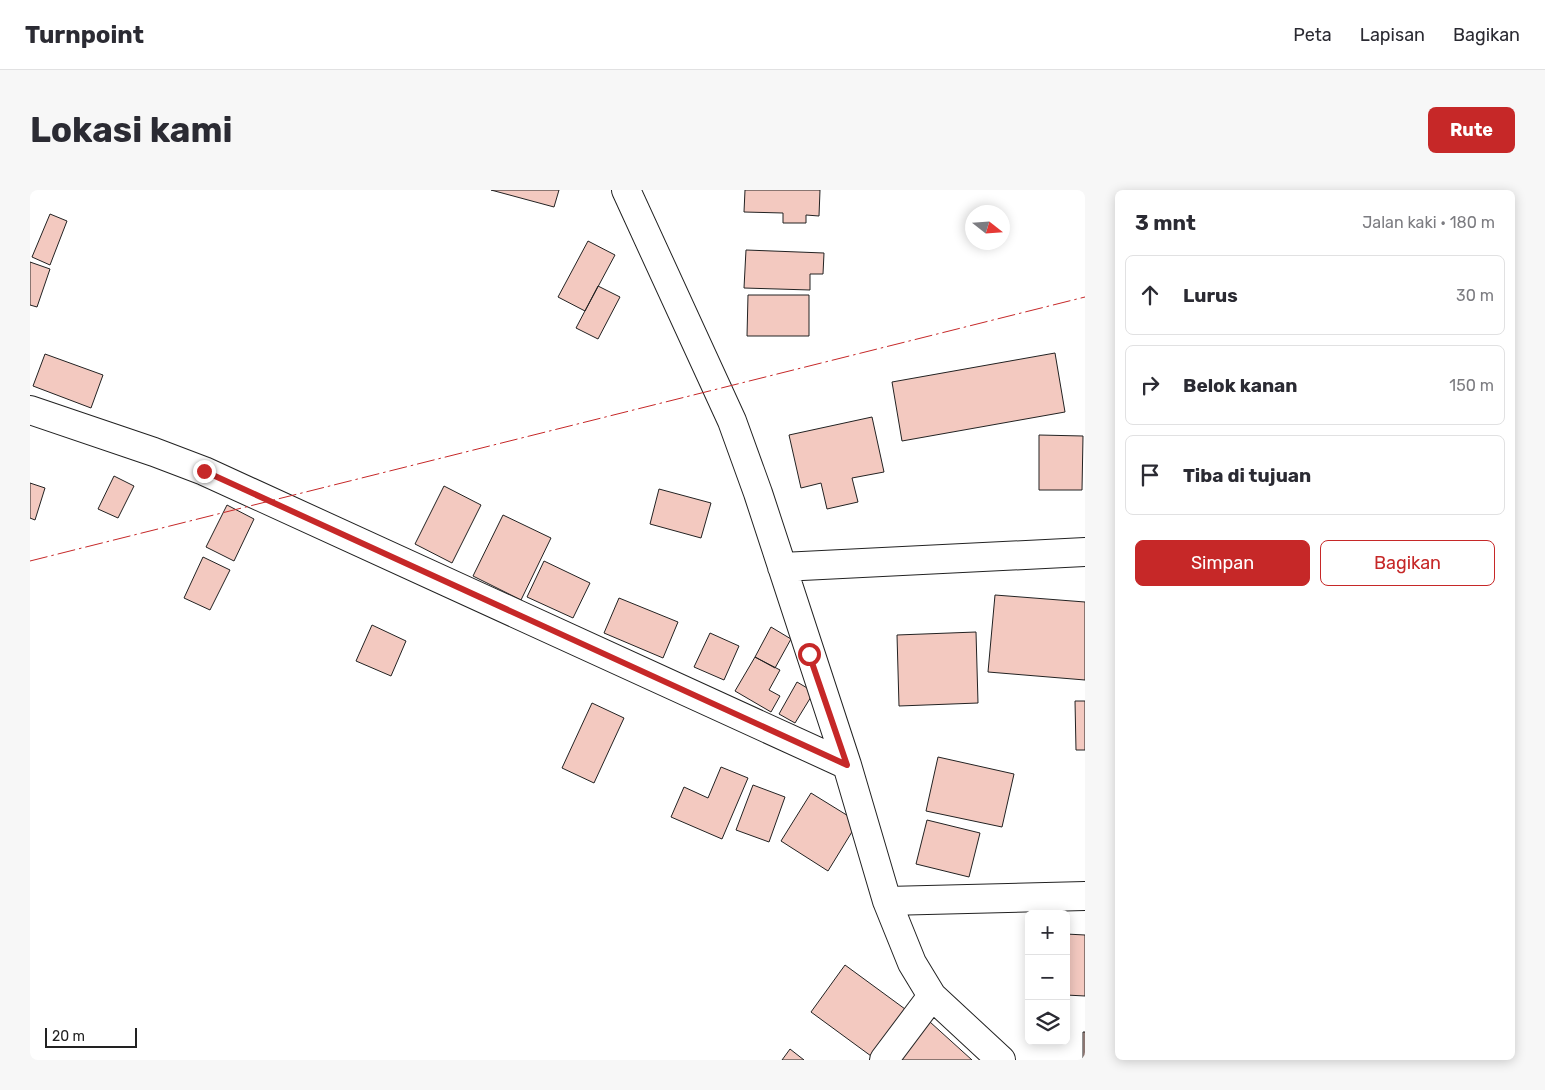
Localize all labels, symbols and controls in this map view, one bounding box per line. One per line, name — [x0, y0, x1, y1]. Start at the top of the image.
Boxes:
text: Turnpoint — [25, 21, 144, 49]
text: Peta — [1293, 24, 1332, 46]
text: Lapisan — [1360, 24, 1425, 46]
text: Bagikan — [1453, 24, 1520, 46]
button: Rute — [1428, 107, 1515, 153]
text: Lokasi kami — [30, 109, 233, 151]
north arrow — [965, 205, 1010, 250]
text: 3 mnt — [1135, 210, 1196, 235]
text: Jalan kaki · 180 m — [1362, 213, 1495, 232]
icon: ahead — [1136, 281, 1164, 309]
text: Lurus — [1183, 284, 1238, 307]
text: 30 m — [1456, 286, 1494, 305]
icon: right — [1136, 371, 1164, 399]
text: Belok kanan — [1183, 374, 1298, 397]
text: 150 m — [1449, 376, 1494, 395]
route end — [193, 460, 216, 483]
icon: arrive — [1136, 461, 1164, 489]
text: Tiba di tujuan — [1183, 464, 1311, 487]
button: Simpan — [1135, 540, 1310, 586]
button: Bagikan — [1320, 540, 1495, 586]
route start — [798, 643, 821, 666]
map controls — [1025, 910, 1070, 1045]
button: + — [1025, 910, 1070, 955]
button: − — [1025, 955, 1070, 1000]
button: layers — [1025, 1000, 1070, 1045]
scale bar — [45, 1025, 138, 1048]
text: 20 m — [52, 1028, 85, 1045]

